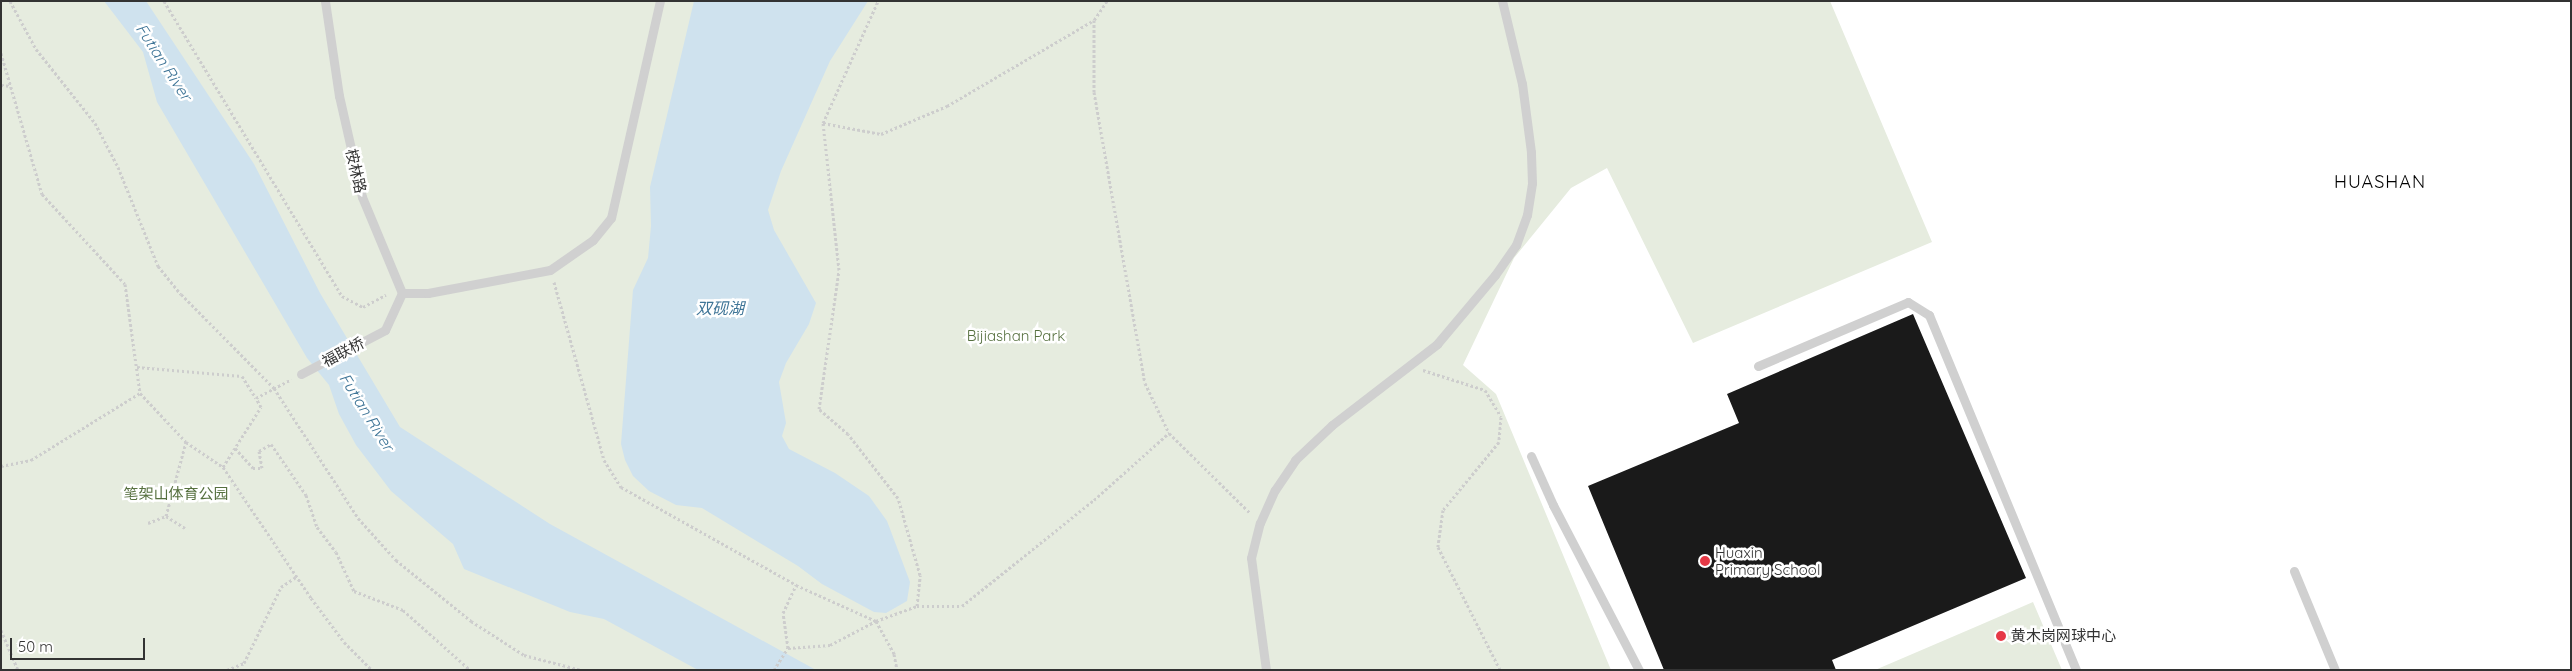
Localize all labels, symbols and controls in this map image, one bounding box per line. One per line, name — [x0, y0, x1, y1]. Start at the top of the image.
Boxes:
water label: Futian River — [132, 20, 196, 104]
street label: 桉林路 — [342, 147, 370, 195]
district label: HUASHAN — [2333, 171, 2427, 193]
water label: 双砚湖 — [696, 298, 744, 318]
park label: Bijiashan Park — [967, 327, 1065, 345]
street label: 福联桥 — [319, 333, 367, 371]
water label: Futian River — [336, 370, 398, 454]
park label: 笔架山体育公园 — [124, 485, 228, 503]
place label: Huaxin Primary School — [1715, 543, 1820, 578]
marker: Huaxin Primary School — [1699, 555, 1711, 567]
place label: 黄木岗网球中心 — [2011, 627, 2116, 645]
scale bar — [12, 628, 148, 660]
marker: 黄木岗网球中心 — [1995, 630, 2007, 642]
text: 50 m — [18, 637, 53, 656]

